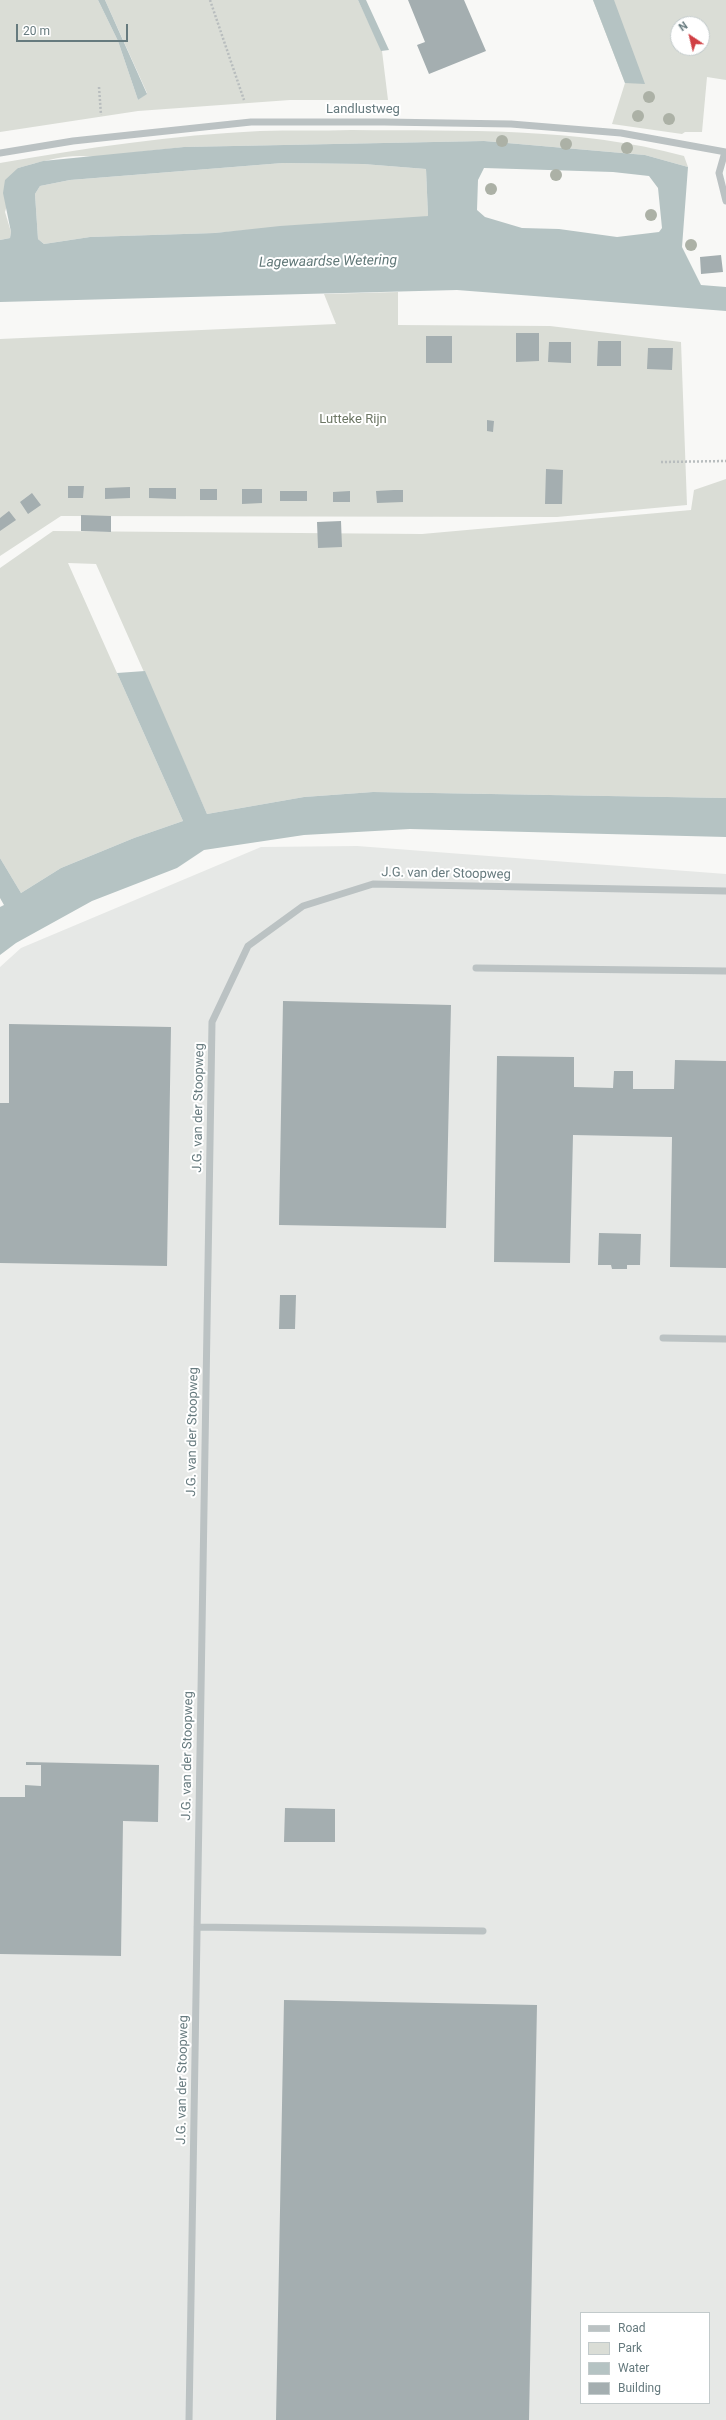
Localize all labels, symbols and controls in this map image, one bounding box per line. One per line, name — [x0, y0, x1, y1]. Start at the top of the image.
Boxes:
scale bar — [18, 16, 130, 42]
north arrow — [670, 16, 710, 56]
text: N — [676, 19, 690, 34]
text: 20 m — [23, 24, 50, 38]
street label: Landlustweg — [326, 102, 400, 118]
water label: Lagewaardse Wetering — [259, 252, 397, 272]
park label: Lutteke Rijn — [319, 412, 387, 428]
street label: J.G. van der Stoopweg — [381, 865, 511, 883]
street label: J.G. van der Stoopweg — [190, 1043, 208, 1173]
street label: J.G. van der Stoopweg — [184, 1367, 202, 1497]
street label: J.G. van der Stoopweg — [179, 1691, 197, 1821]
street label: J.G. van der Stoopweg — [174, 2015, 192, 2145]
legend — [580, 2312, 710, 2404]
text: Road — [618, 2321, 646, 2335]
text: Park — [618, 2341, 642, 2355]
text: Water — [618, 2361, 649, 2375]
text: Building — [618, 2381, 661, 2395]

